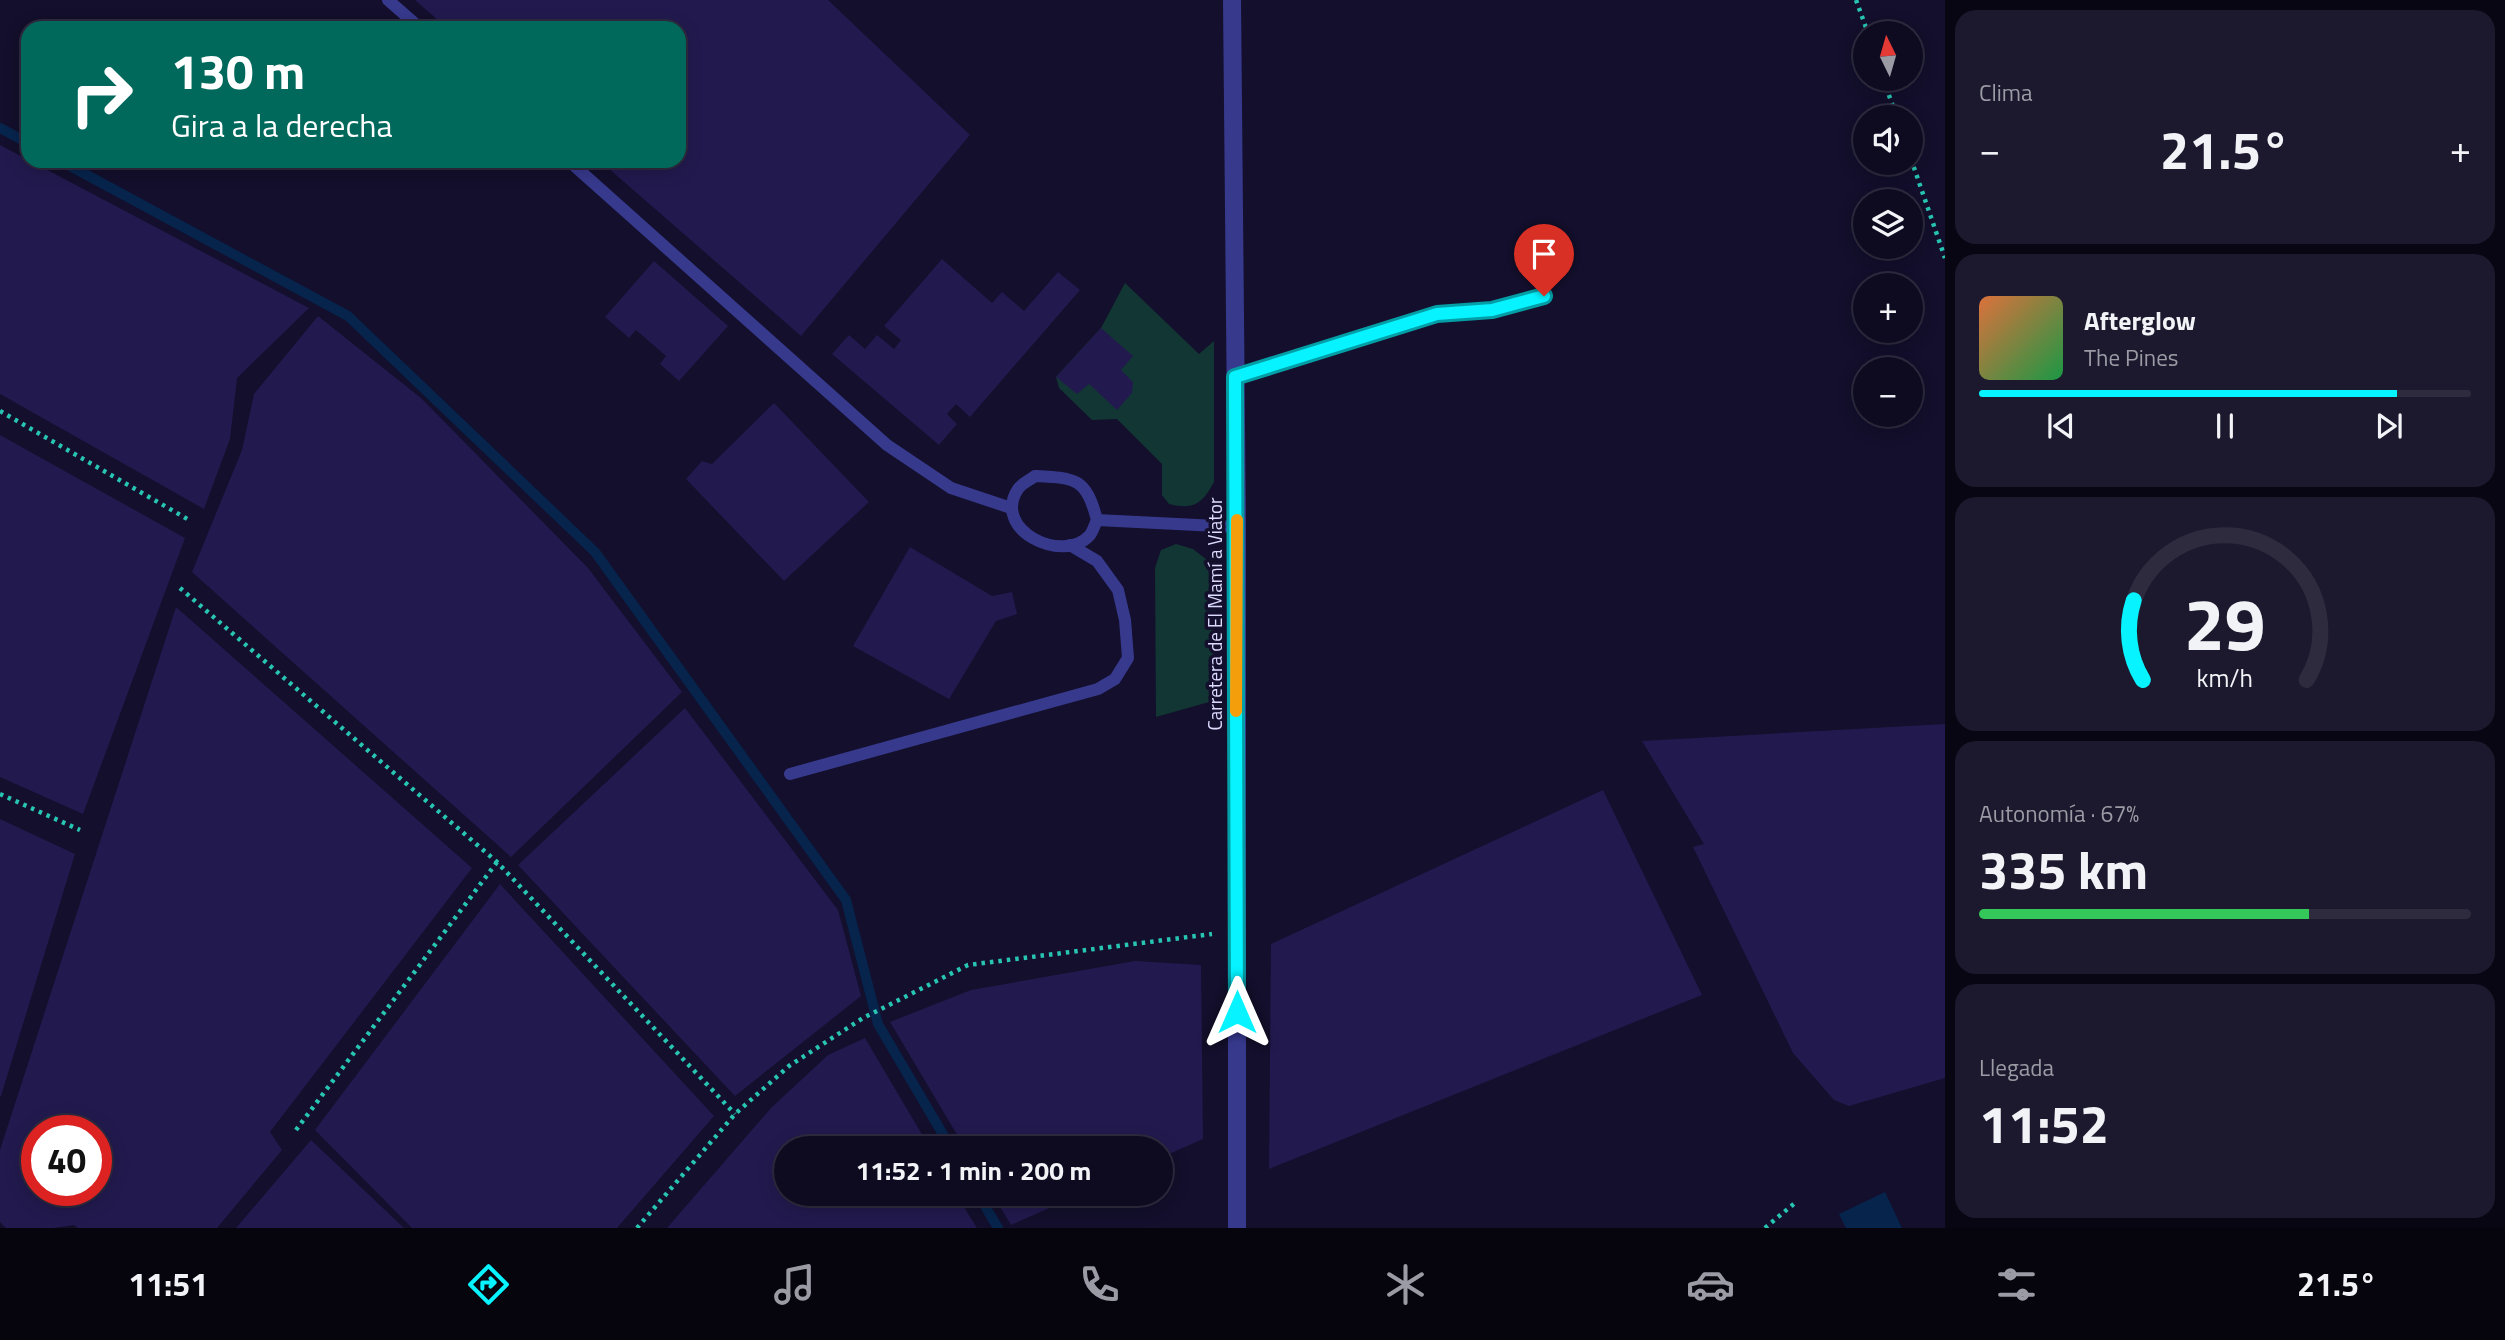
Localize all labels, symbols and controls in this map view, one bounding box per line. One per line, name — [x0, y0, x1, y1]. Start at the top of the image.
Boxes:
north arrow — [1853, 21, 1923, 91]
map controls — [1853, 21, 1923, 427]
text: 130 m — [171, 33, 305, 108]
icon: right — [56, 49, 147, 140]
text: Clima — [1979, 75, 2033, 110]
text: Gira a la derecha — [171, 101, 393, 149]
button: sound — [1853, 105, 1923, 175]
text: 21.5° — [2160, 110, 2290, 189]
text: − — [1979, 120, 2000, 178]
text: + — [2450, 120, 2471, 178]
button: layers — [1853, 189, 1923, 259]
pin — [1514, 224, 1574, 296]
icon: arrive — [1525, 235, 1563, 273]
button: + — [1853, 273, 1923, 343]
text: Afterglow — [2084, 301, 2196, 340]
text: The Pines — [2084, 340, 2178, 375]
button: − — [1853, 357, 1923, 427]
icon: previous — [2042, 407, 2080, 445]
icon: pause — [2206, 407, 2244, 445]
icon: next — [2370, 407, 2408, 445]
street label: Carretera de El Mamí a Viator — [1200, 497, 1229, 731]
text: 29 — [2184, 568, 2266, 678]
text: km/h — [2197, 659, 2253, 697]
text: Autonomía · 67% — [1979, 796, 2139, 831]
text: 335 km — [1979, 830, 2148, 909]
position arrow — [1200, 975, 1274, 1049]
text: Llegada — [1979, 1050, 2054, 1085]
text: 11:52 — [1979, 1084, 2109, 1163]
speed limit sign: 40 — [21, 1115, 112, 1206]
text: 11:52 · 1 min · 200 m — [856, 1151, 1091, 1190]
text: 11:51 — [128, 1260, 208, 1308]
icon: directions — [464, 1260, 513, 1309]
icon: music — [770, 1260, 819, 1309]
icon: phone — [1075, 1260, 1124, 1309]
icon: climate — [1381, 1260, 1430, 1309]
icon: car — [1686, 1260, 1735, 1309]
icon: filters — [1992, 1260, 2041, 1309]
text: 21.5° — [2297, 1260, 2377, 1308]

